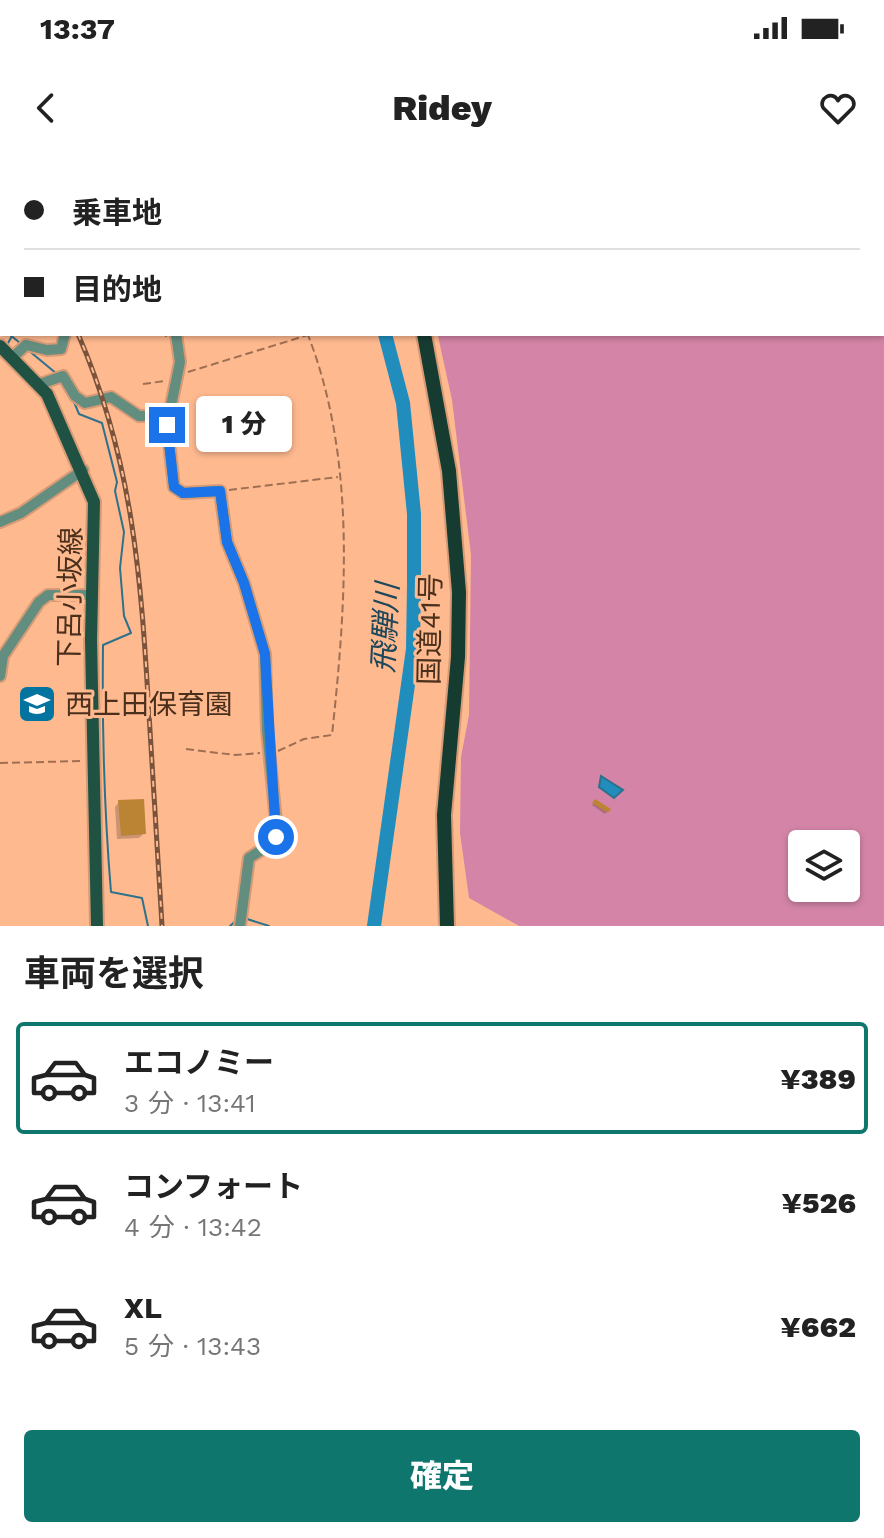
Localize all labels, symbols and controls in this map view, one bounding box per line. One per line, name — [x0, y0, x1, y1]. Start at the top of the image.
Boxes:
text: 13:37 — [40, 11, 115, 46]
icon: back — [24, 86, 68, 130]
icon: heart — [816, 86, 860, 130]
text: Ridey — [392, 87, 492, 129]
text: 乗車地 — [72, 195, 162, 230]
text: 目的地 — [72, 272, 162, 307]
callout: 1 分 — [195, 397, 291, 453]
route end — [149, 407, 185, 443]
text: 1 分 — [222, 409, 266, 439]
street label: 下呂小坂線 — [52, 527, 88, 667]
street label: 国道41号 — [413, 573, 447, 685]
water label: 飛騨川 — [365, 579, 405, 674]
school or university icon: 西上田保育園 — [16, 683, 58, 725]
place label: 西上田保育園 — [65, 688, 233, 721]
route start — [258, 819, 294, 855]
map controls — [788, 830, 860, 902]
button: layers — [788, 830, 860, 902]
text: 車両を選択 — [24, 953, 204, 995]
icon: car — [28, 1042, 100, 1114]
text: エコノミー — [124, 1045, 274, 1080]
text: ¥389 — [780, 1061, 856, 1096]
text: 3 分 · 13:41 — [124, 1088, 256, 1118]
icon: car — [28, 1166, 100, 1238]
text: コンフォート — [124, 1169, 303, 1204]
text: ¥526 — [781, 1185, 856, 1220]
text: 4 分 · 13:42 — [124, 1212, 262, 1242]
icon: car — [28, 1290, 100, 1362]
text: XL — [124, 1290, 162, 1325]
text: ¥662 — [780, 1309, 856, 1344]
text: 5 分 · 13:43 — [124, 1331, 261, 1361]
button: 確定 — [24, 1430, 860, 1522]

